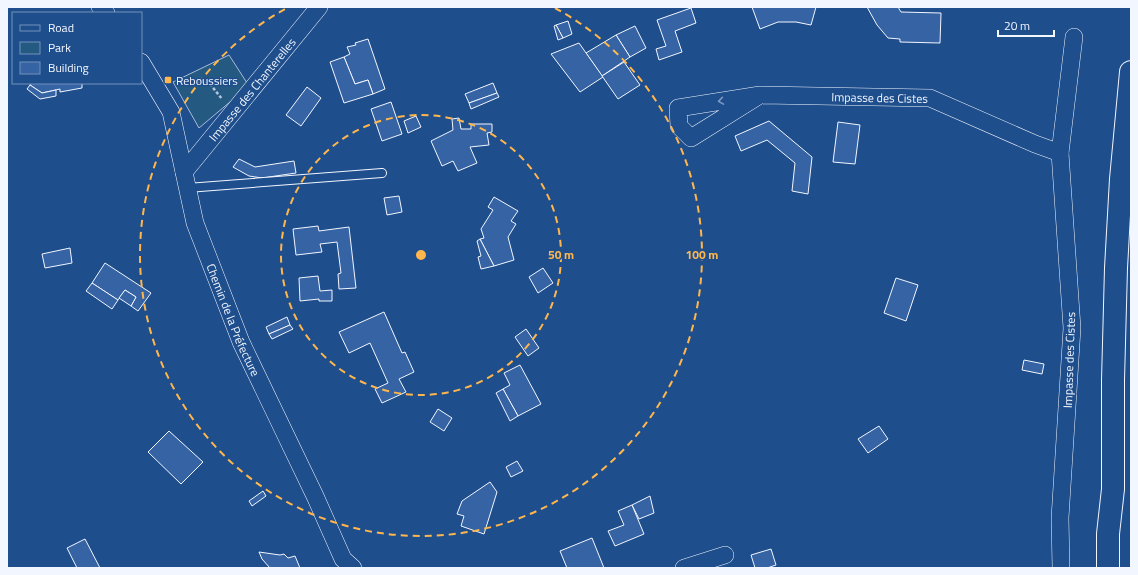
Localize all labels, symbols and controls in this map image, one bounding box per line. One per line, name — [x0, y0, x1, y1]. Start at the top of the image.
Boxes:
legend — [12, 12, 142, 84]
scale bar — [998, 12, 1054, 38]
text: 20 m — [1004, 16, 1030, 35]
text: Road — [48, 18, 74, 37]
street label: Impasse des Chanterelles — [204, 33, 300, 145]
text: Park — [48, 38, 71, 57]
text: Building — [48, 58, 89, 77]
place label: Reboussiers — [176, 71, 238, 90]
marker: Reboussiers — [163, 75, 173, 85]
street label: Impasse des Cistes — [831, 87, 928, 107]
one-way arrow — [718, 96, 725, 105]
text: 50 m — [548, 245, 574, 264]
text: 100 m — [686, 245, 718, 264]
centre of rings — [414, 248, 428, 262]
street label: Chemin de la Préfecture — [202, 261, 265, 379]
street label: Impasse des Cistes — [1058, 311, 1080, 409]

